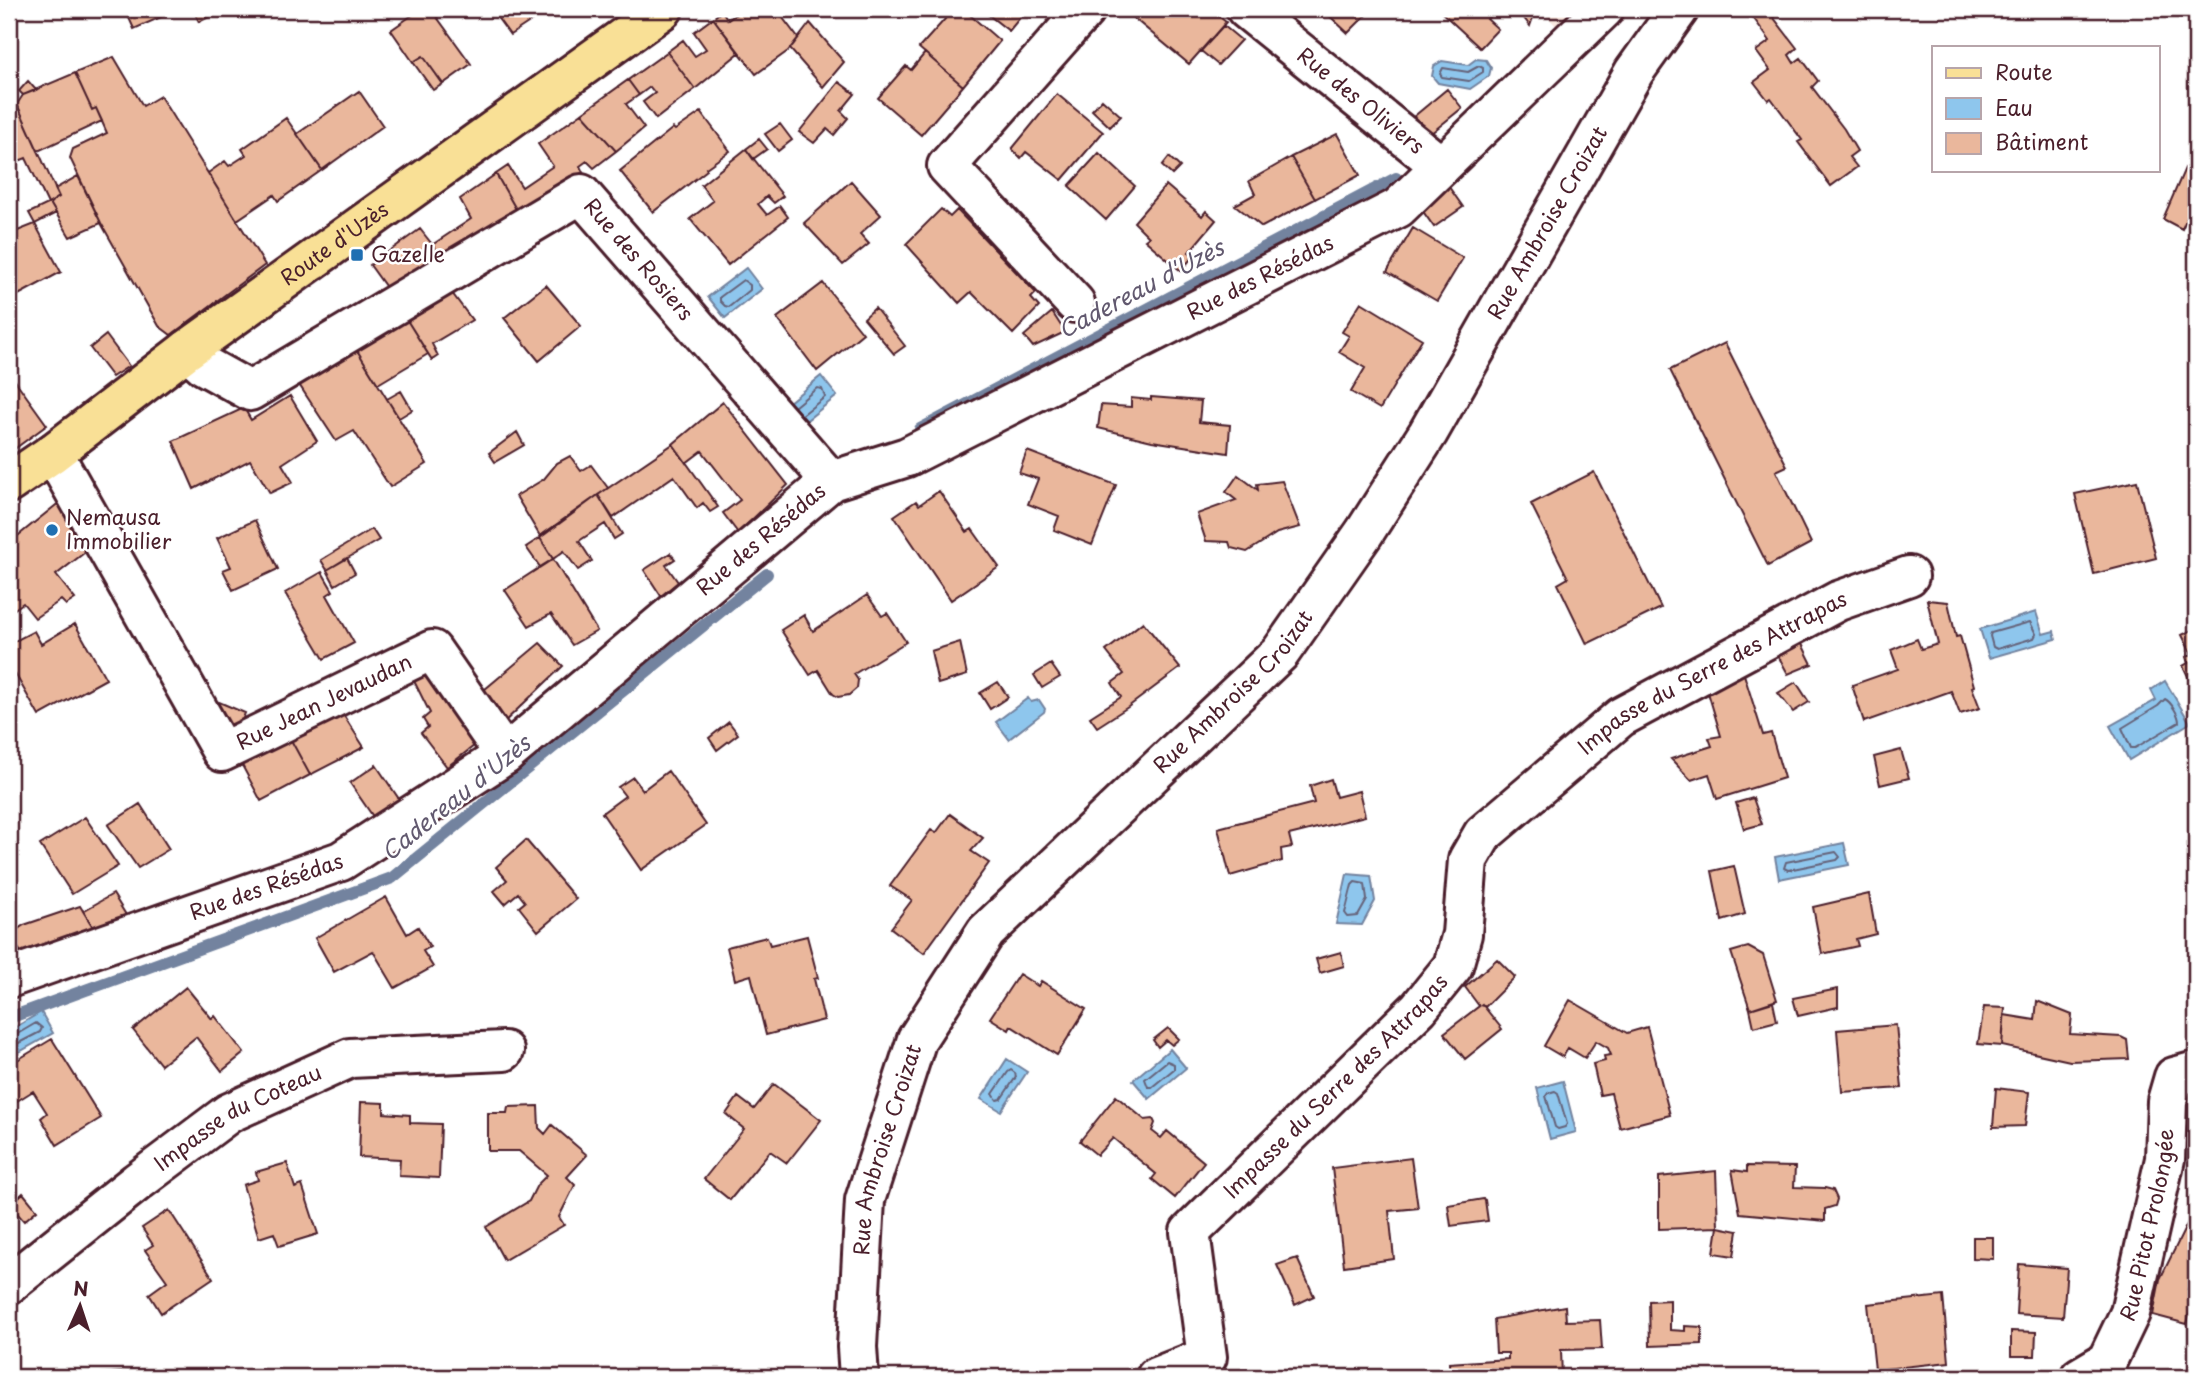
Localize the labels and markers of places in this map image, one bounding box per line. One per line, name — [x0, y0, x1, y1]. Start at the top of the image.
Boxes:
place label: Gazelle — [371, 237, 445, 269]
marker: Gazelle — [349, 247, 365, 263]
place label: Nemausa Immobilier — [66, 500, 172, 556]
marker: Nemausa Immobilier — [44, 522, 60, 538]

